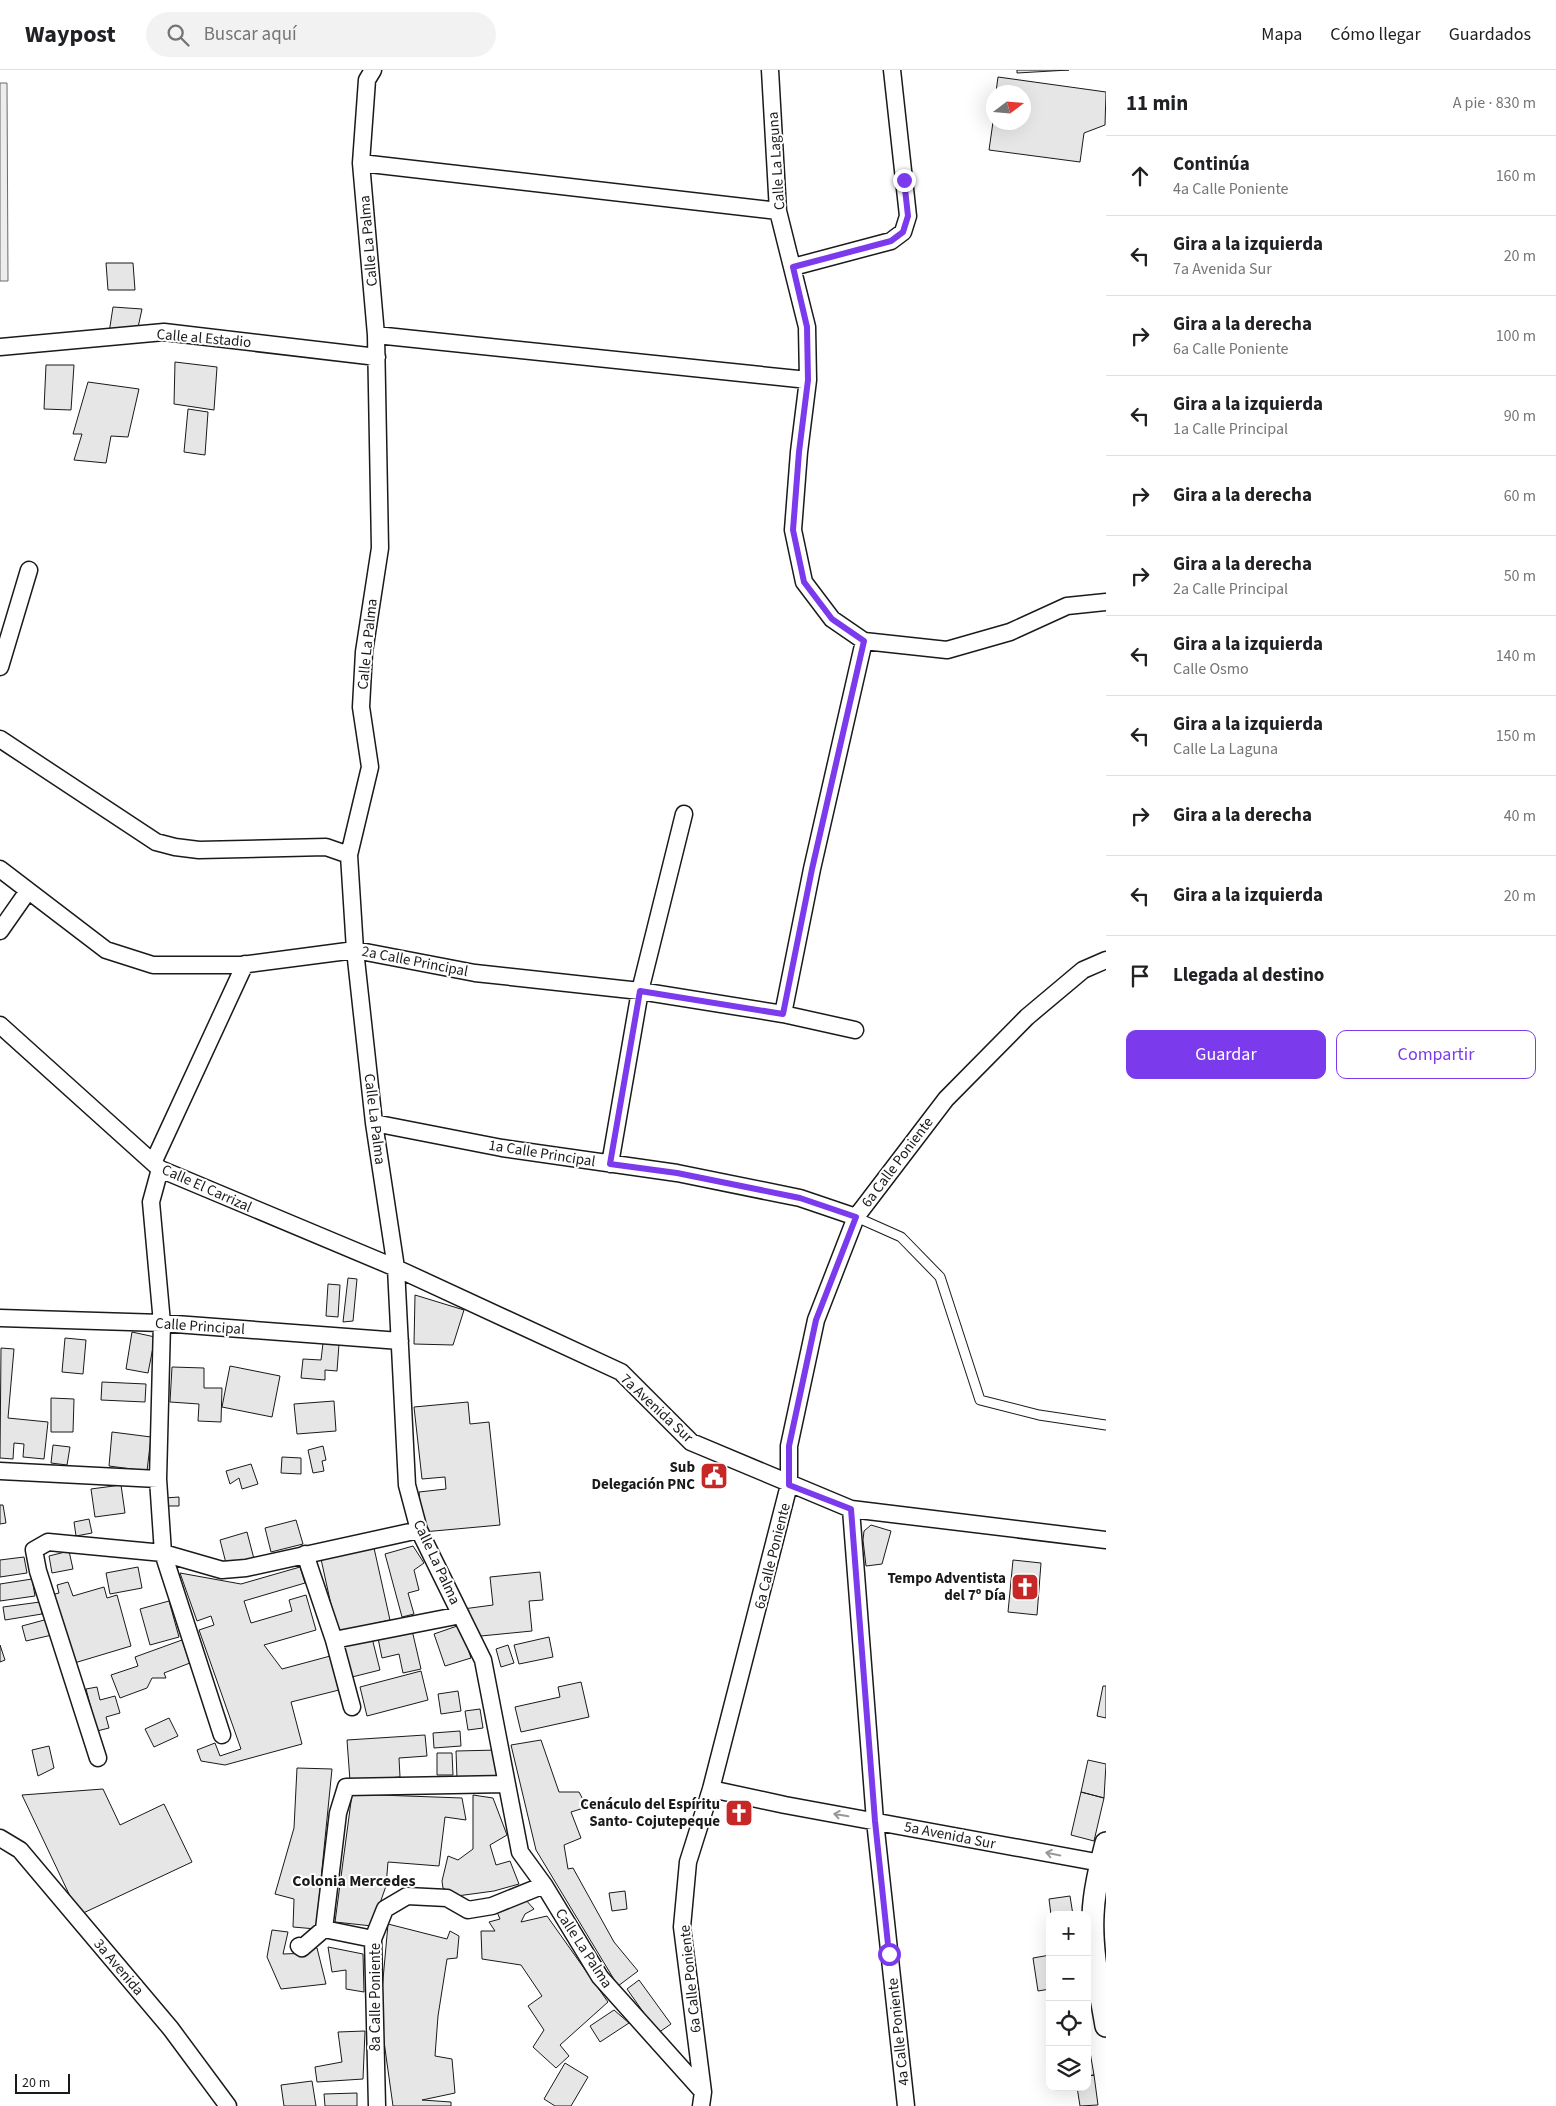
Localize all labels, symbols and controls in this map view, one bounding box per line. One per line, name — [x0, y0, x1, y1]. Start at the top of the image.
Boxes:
search box — [146, 12, 496, 57]
text: Waypost — [25, 17, 116, 52]
icon: search — [164, 21, 192, 49]
text: Buscar aquí — [204, 21, 297, 48]
text: Mapa — [1261, 22, 1302, 47]
text: Cómo llegar — [1330, 22, 1421, 47]
text: Guardados — [1449, 22, 1531, 47]
north arrow — [986, 85, 1031, 130]
text: 11 min — [1126, 88, 1188, 118]
text: A pie · 830 m — [1453, 92, 1536, 114]
street label: Calle La Laguna — [763, 111, 790, 211]
text: Continúa — [1173, 151, 1250, 178]
icon: ahead — [1126, 162, 1154, 190]
text: 160 m — [1496, 165, 1536, 187]
route end — [893, 169, 916, 192]
text: 4a Calle Poniente — [1173, 178, 1289, 200]
street label: Calle La Palma — [354, 195, 383, 287]
text: Gira a la izquierda — [1173, 231, 1323, 258]
icon: left — [1126, 242, 1154, 270]
text: 20 m — [1504, 245, 1536, 267]
text: 7a Avenida Sur — [1173, 258, 1272, 280]
text: Gira a la derecha — [1173, 311, 1312, 338]
icon: right — [1126, 322, 1154, 350]
street label: Calle al Estadio — [156, 324, 252, 353]
text: 100 m — [1496, 325, 1536, 347]
text: 6a Calle Poniente — [1173, 338, 1289, 360]
text: Gira a la izquierda — [1173, 391, 1323, 418]
icon: left — [1126, 402, 1154, 430]
text: 90 m — [1504, 405, 1536, 427]
text: 1a Calle Principal — [1173, 418, 1288, 440]
icon: right — [1126, 482, 1154, 510]
text: Gira a la derecha — [1173, 482, 1312, 509]
text: 60 m — [1504, 485, 1536, 507]
text: Gira a la derecha — [1173, 551, 1312, 578]
icon: right — [1126, 562, 1154, 590]
text: 50 m — [1504, 565, 1536, 587]
text: 2a Calle Principal — [1173, 578, 1288, 600]
street label: Calle La Palma — [352, 598, 383, 691]
text: Gira a la izquierda — [1173, 631, 1323, 658]
icon: left — [1126, 642, 1154, 670]
text: 140 m — [1496, 645, 1536, 667]
text: Calle Osmo — [1173, 658, 1249, 680]
text: Gira a la izquierda — [1173, 711, 1323, 738]
icon: left — [1126, 722, 1154, 750]
text: 150 m — [1496, 725, 1536, 747]
text: Calle La Laguna — [1173, 738, 1278, 760]
icon: right — [1126, 802, 1154, 830]
text: Gira a la derecha — [1173, 802, 1312, 829]
text: 40 m — [1504, 805, 1536, 827]
icon: left — [1126, 882, 1154, 910]
text: Gira a la izquierda — [1173, 882, 1323, 909]
text: 20 m — [1504, 885, 1536, 907]
street label: 2a Calle Principal — [360, 941, 470, 982]
icon: arrive — [1126, 962, 1154, 990]
text: Llegada al destino — [1173, 962, 1324, 989]
button: Guardar — [1126, 1030, 1326, 1079]
button: Compartir — [1336, 1030, 1536, 1079]
street label: Calle La Palma — [359, 1072, 390, 1166]
street label: 6a Calle Poniente — [856, 1113, 938, 1212]
street label: 1a Calle Principal — [487, 1135, 597, 1172]
street label: Calle El Carrizal — [158, 1159, 255, 1218]
street label: Calle Principal — [154, 1313, 246, 1340]
street label: 7a Avenida Sur — [616, 1369, 698, 1448]
place label: Sub Delegación PNC — [591, 1457, 695, 1495]
public building icon: Sub Delegación PNC — [699, 1461, 729, 1491]
street label: 6a Calle Poniente — [749, 1501, 796, 1611]
street label: Calle La Palma — [408, 1516, 465, 1608]
place label: Tempo Adventista del 7º Día — [887, 1568, 1006, 1606]
church icon: Tempo Adventista del 7º Día — [1010, 1572, 1040, 1602]
place label: Cenáculo del Espíritu Santo- Cojutepeque — [580, 1794, 720, 1832]
church icon: Cenáculo del Espíritu Santo- Cojutepeque — [724, 1798, 754, 1828]
one-way arrow — [834, 1810, 850, 1820]
street label: 5a Avenida Sur — [902, 1816, 998, 1855]
one-way arrow — [1045, 1849, 1061, 1859]
district label: Colonia Mercedes — [292, 1870, 416, 1892]
street label: Calle La Palma — [550, 1904, 617, 1992]
map controls — [1046, 1911, 1091, 2091]
button: + — [1046, 1911, 1091, 1956]
street label: 6a Calle Poniente — [674, 1924, 707, 2034]
street label: 3a Avenida — [89, 1934, 149, 2000]
street label: 8a Calle Poniente — [365, 1943, 386, 2051]
route start — [878, 1943, 901, 1966]
button: − — [1046, 1956, 1091, 2001]
street label: 4a Calle Poniente — [882, 1977, 915, 2087]
button: locate — [1046, 2001, 1091, 2046]
button: layers — [1046, 2046, 1091, 2091]
scale bar — [15, 2071, 70, 2094]
text: 20 m — [22, 2073, 50, 2093]

